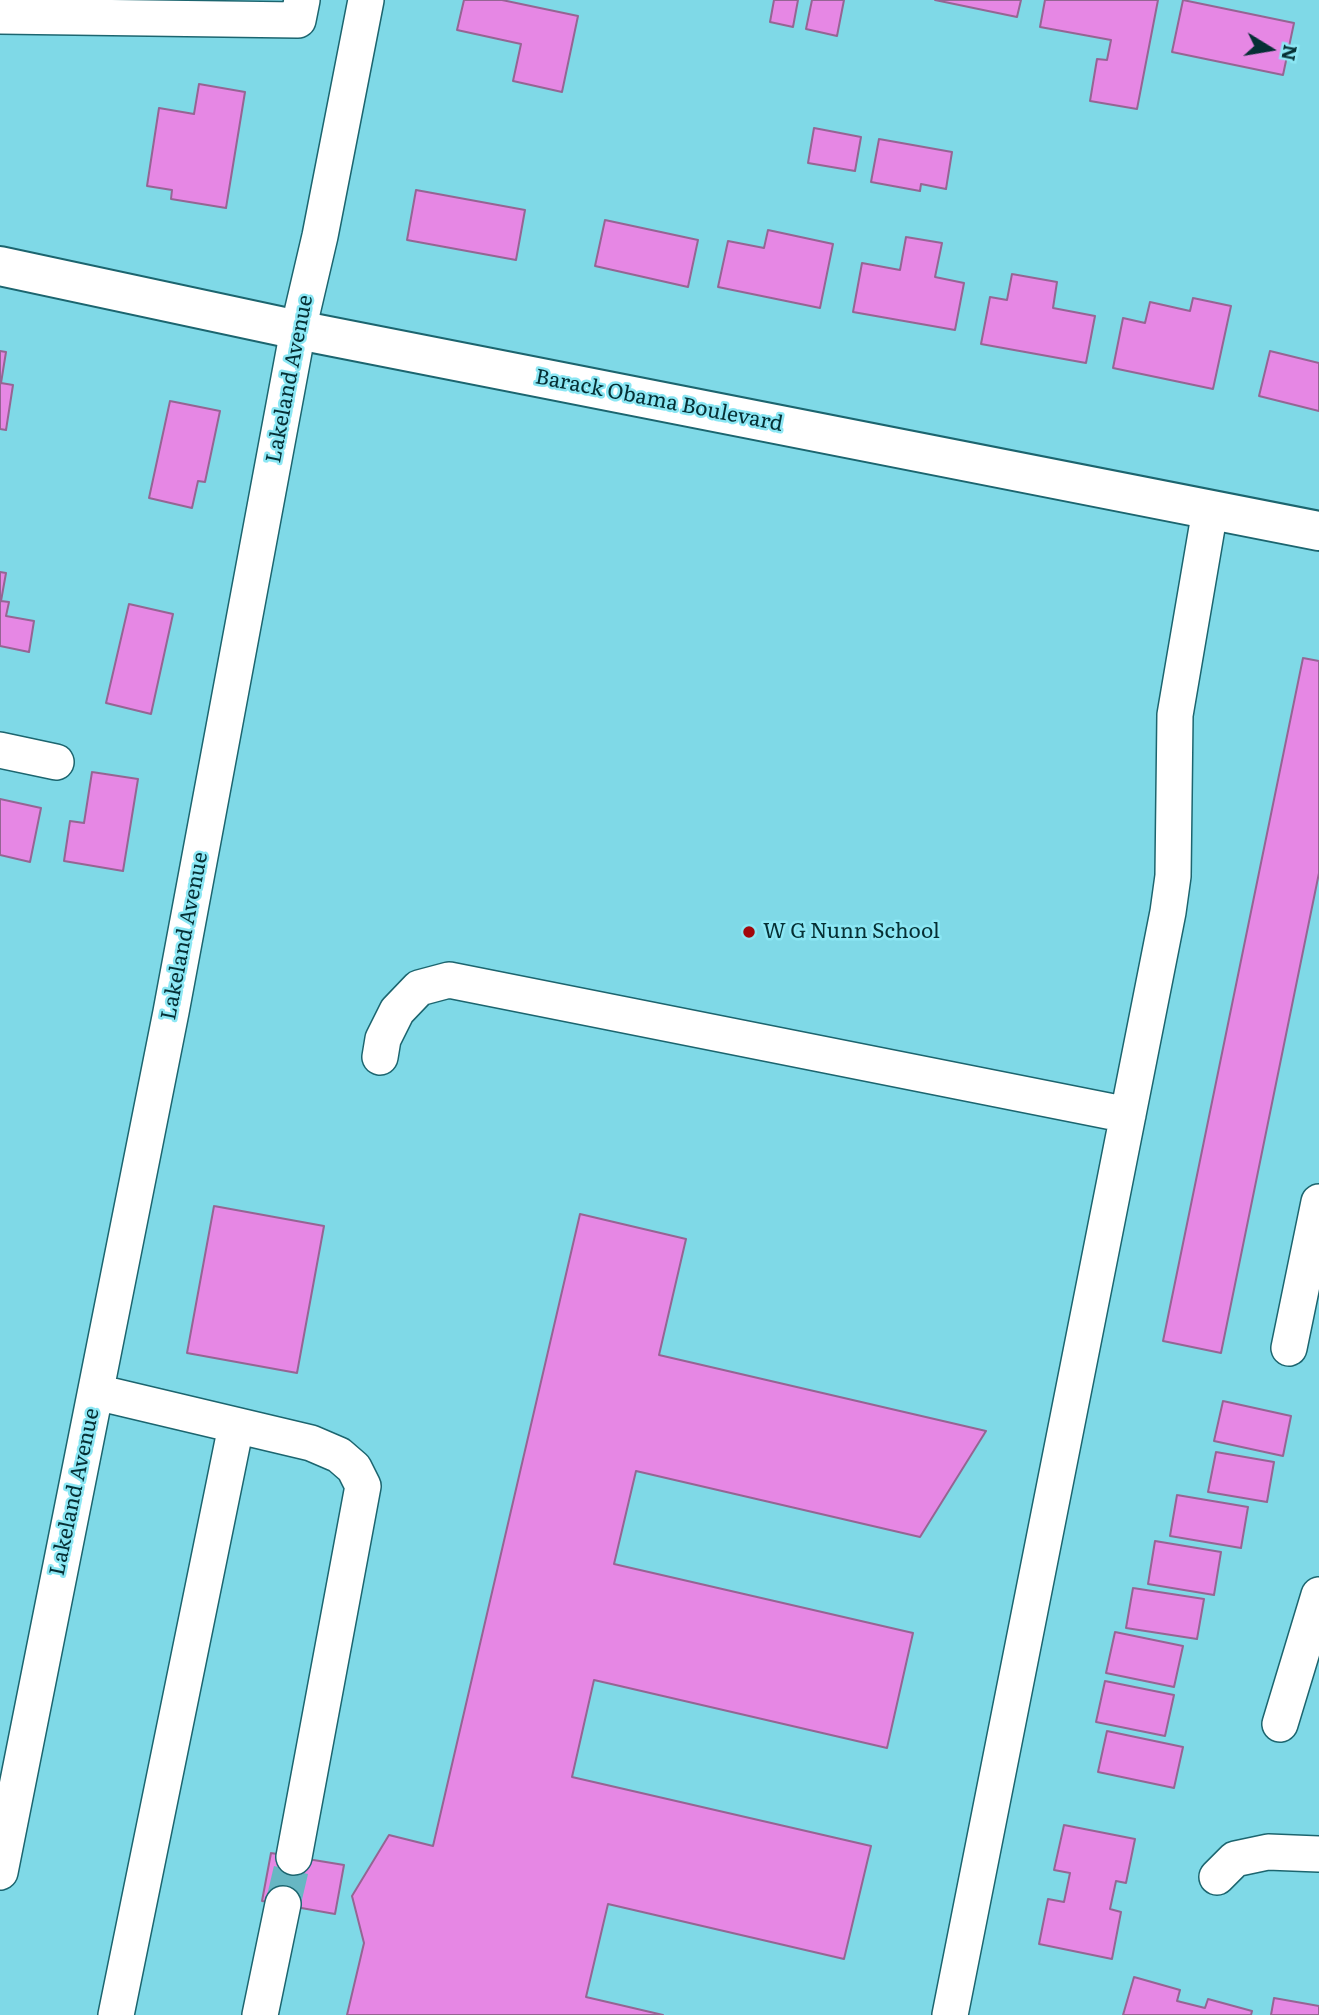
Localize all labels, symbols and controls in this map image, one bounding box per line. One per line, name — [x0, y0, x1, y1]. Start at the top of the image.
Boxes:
north arrow — [1235, 14, 1305, 84]
text: N — [1275, 42, 1306, 64]
street label: Lakeland Avenue — [261, 293, 319, 465]
street label: Barack Obama Boulevard — [533, 365, 785, 437]
street label: Lakeland Avenue — [156, 850, 214, 1022]
place label: W G Nunn School — [763, 919, 940, 945]
marker: W G Nunn School — [741, 924, 757, 940]
street label: Lakeland Avenue — [45, 1406, 105, 1578]

